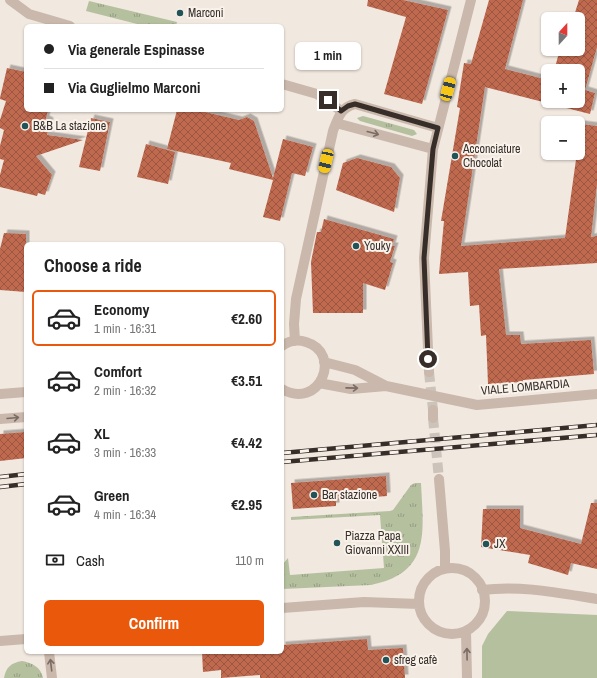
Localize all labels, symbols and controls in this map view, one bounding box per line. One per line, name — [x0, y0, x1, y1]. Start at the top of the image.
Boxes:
place label: Marconi — [188, 5, 224, 21]
marker: Marconi — [175, 8, 185, 18]
north arrow — [541, 12, 585, 56]
map controls — [541, 12, 585, 160]
text: Via generale Espinasse — [68, 39, 205, 60]
callout: 1 min — [295, 42, 361, 70]
text: 1 min — [314, 47, 342, 64]
button: + — [541, 64, 585, 108]
car — [439, 76, 457, 102]
text: Via Guglielmo Marconi — [68, 77, 200, 98]
route end — [319, 91, 337, 109]
button: − — [541, 116, 585, 160]
place label: B&B La stazione — [33, 118, 106, 134]
marker: B&B La stazione — [20, 121, 30, 131]
one-way arrow — [367, 130, 380, 138]
place label: Acconciature Chocolat — [462, 141, 520, 171]
car — [317, 148, 335, 174]
marker: Acconciature Chocolat — [450, 151, 460, 161]
place label: Youky — [364, 238, 391, 254]
marker: Youky — [351, 241, 361, 251]
text: Choose a ride — [44, 253, 142, 278]
text: Economy — [94, 299, 149, 320]
icon: car — [46, 300, 82, 336]
text: €2.60 — [231, 308, 262, 329]
text: 1 min · 16:31 — [94, 320, 156, 337]
route start — [419, 350, 437, 368]
text: Comfort — [94, 361, 142, 382]
icon: car — [46, 362, 82, 398]
text: €3.51 — [231, 370, 262, 391]
street label: VIALE LOMBARDIA — [480, 375, 570, 399]
text: 2 min · 16:32 — [94, 382, 156, 399]
one-way arrow — [346, 384, 359, 392]
one-way arrow — [6, 414, 19, 422]
text: XL — [94, 423, 110, 444]
icon: car — [46, 424, 82, 460]
text: €4.42 — [231, 432, 262, 453]
text: 3 min · 16:33 — [94, 444, 156, 461]
text: Green — [94, 485, 130, 506]
icon: car — [46, 486, 82, 522]
place label: Bar stazione — [322, 487, 377, 503]
marker: Bar stazione — [309, 490, 319, 500]
text: €2.95 — [231, 494, 262, 515]
text: 4 min · 16:34 — [94, 506, 156, 523]
place label: Piazza Papa Giovanni XXIII — [345, 528, 409, 558]
place label: JX — [494, 536, 506, 552]
marker: Piazza Papa Giovanni XXIII — [332, 538, 342, 548]
marker: JX — [481, 539, 491, 549]
icon: cash — [44, 549, 66, 571]
text: Cash — [76, 550, 105, 571]
text: 110 m — [235, 552, 264, 569]
button: Confirm — [44, 600, 264, 646]
one-way arrow — [463, 648, 471, 661]
place label: sfreg cafè — [394, 652, 437, 668]
marker: sfreg cafè — [381, 655, 391, 665]
one-way arrow — [47, 659, 54, 672]

